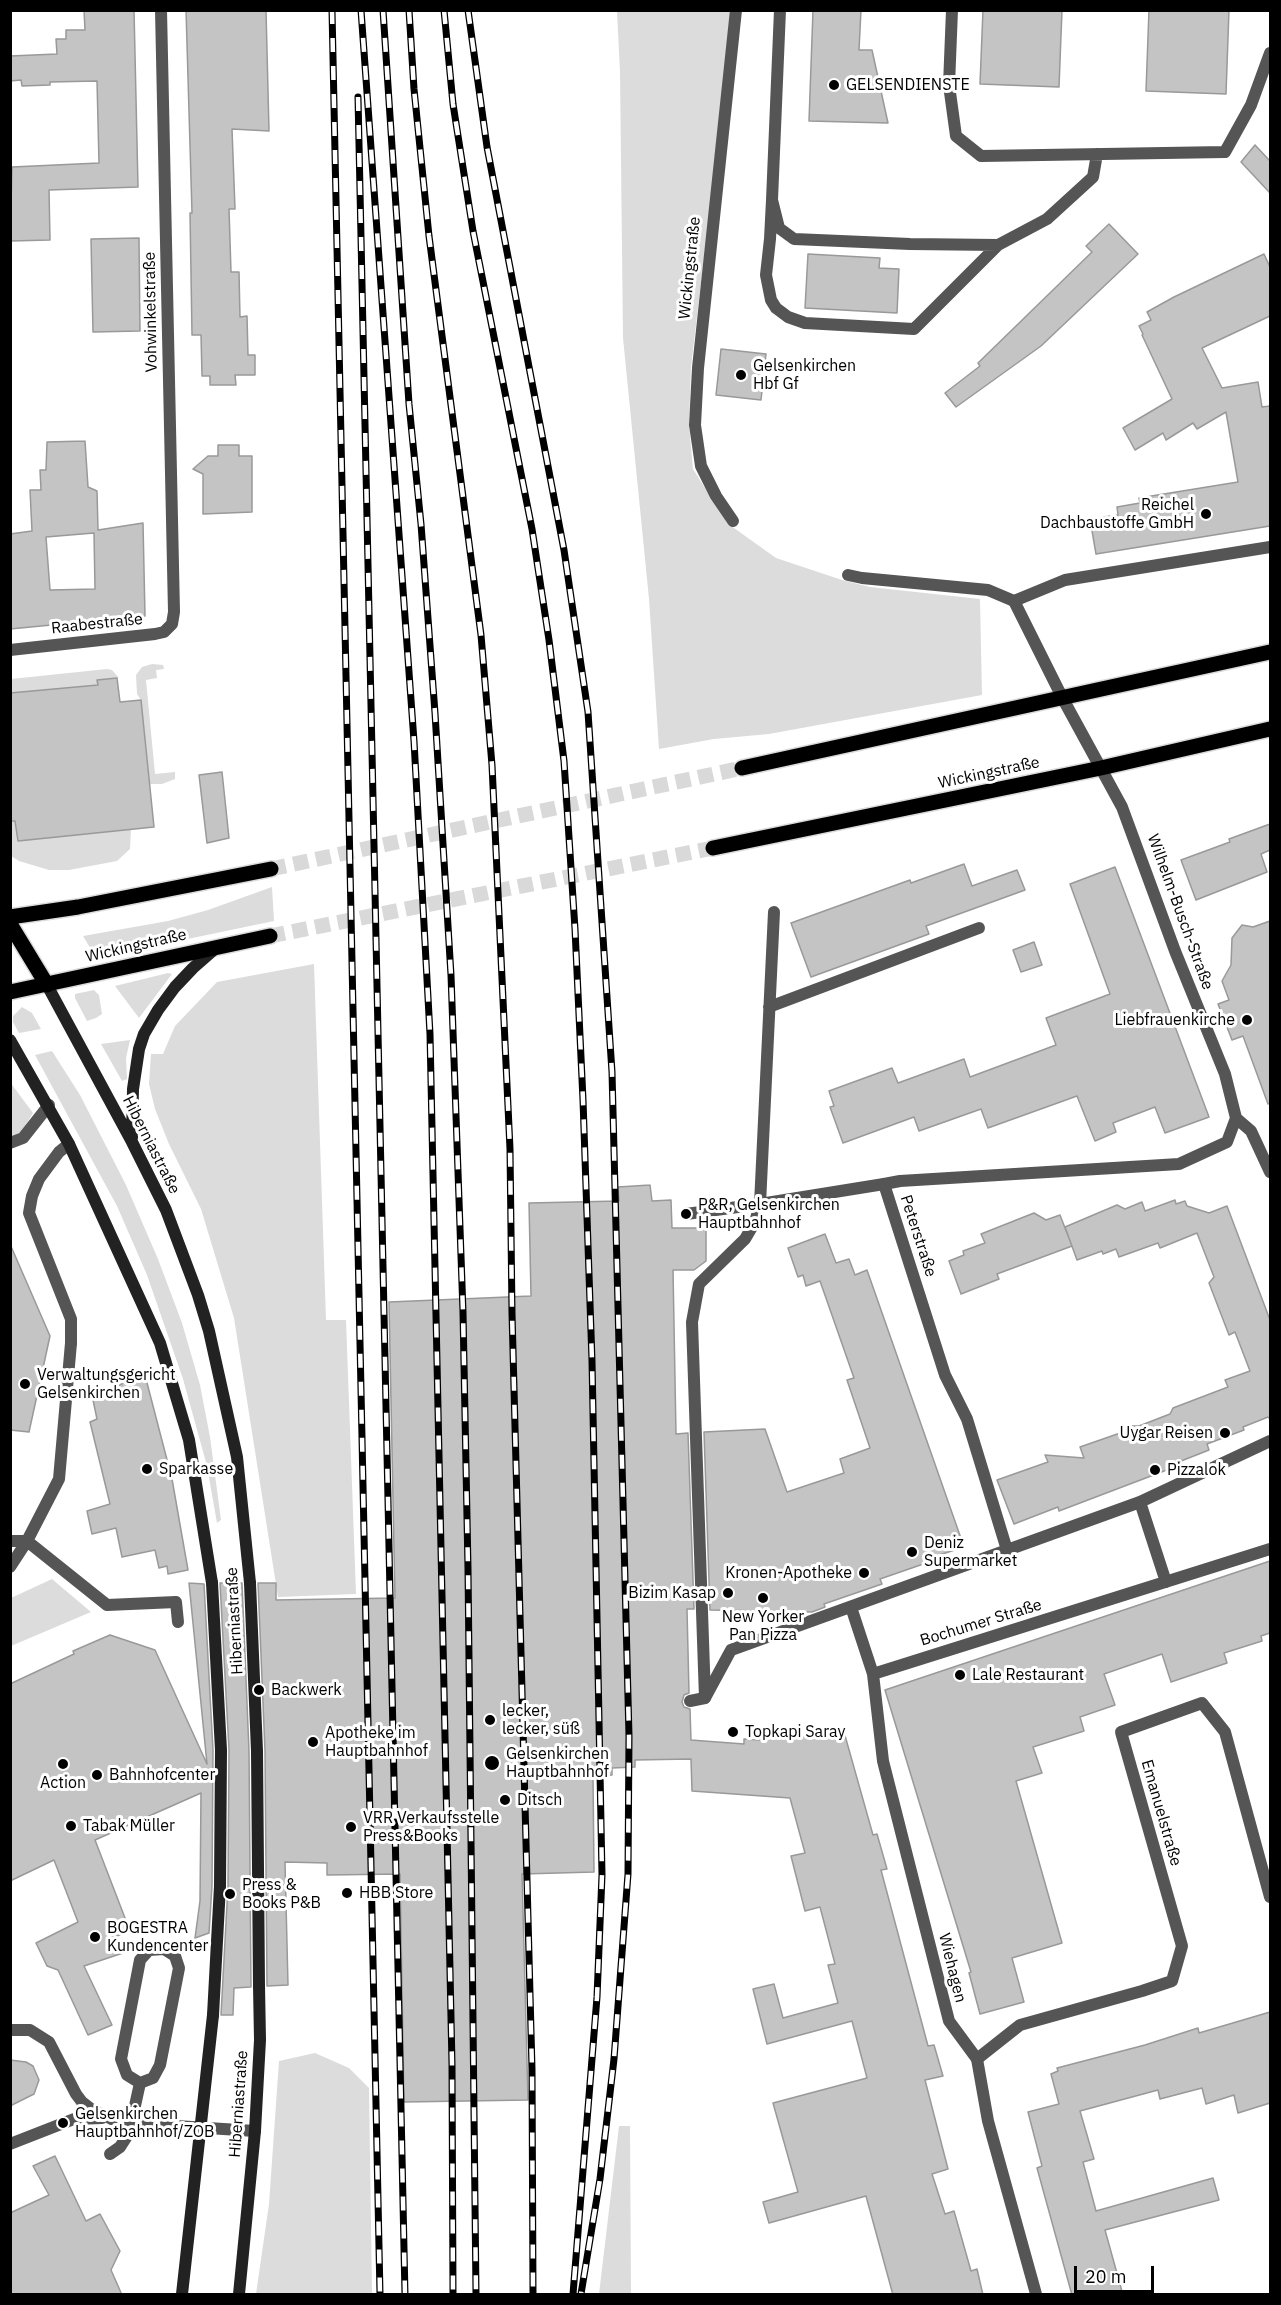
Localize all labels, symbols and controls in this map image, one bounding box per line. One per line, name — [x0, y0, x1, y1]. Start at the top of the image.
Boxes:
place label: GELSENDIENSTE — [846, 75, 970, 95]
marker: GELSENDIENSTE — [827, 78, 841, 92]
street label: Wickingstraße — [675, 216, 705, 320]
street label: Vohwinkelstraße — [140, 252, 162, 372]
place label: Gelsenkirchen Hbf Gf — [753, 356, 856, 394]
marker: Gelsenkirchen Hbf Gf — [734, 368, 748, 382]
place label: Reichel Dachbaustoffe GmbH — [1040, 495, 1194, 533]
marker: Reichel Dachbaustoffe GmbH — [1199, 507, 1213, 521]
street label: Raabestraße — [50, 610, 144, 638]
street label: Wickingstraße — [937, 753, 1041, 793]
street label: Wilhelm-Busch-Straße — [1143, 832, 1217, 992]
street label: Wickingstraße — [84, 925, 188, 967]
place label: Liebfrauenkirche — [1114, 1010, 1235, 1030]
marker: Liebfrauenkirche — [1240, 1013, 1254, 1027]
street label: Hiberniastraße — [118, 1093, 184, 1197]
street label: Peterstraße — [896, 1193, 940, 1279]
place label: P&R, Gelsenkirchen Hauptbahnhof — [698, 1195, 840, 1233]
marker: P&R, Gelsenkirchen Hauptbahnhof — [679, 1207, 693, 1221]
place label: Verwaltungsgericht Gelsenkirchen — [37, 1365, 176, 1403]
marker: Verwaltungsgericht Gelsenkirchen — [18, 1377, 32, 1391]
place label: Uygar Reisen — [1120, 1423, 1213, 1443]
marker: Uygar Reisen — [1218, 1426, 1232, 1440]
place label: Sparkasse — [159, 1459, 233, 1479]
place label: Pizzalok — [1167, 1460, 1226, 1480]
marker: Sparkasse — [140, 1462, 154, 1476]
marker: Pizzalok — [1148, 1463, 1162, 1477]
place label: Deniz Supermarket — [924, 1533, 1017, 1571]
marker: Deniz Supermarket — [905, 1545, 919, 1559]
place label: Kronen-Apotheke — [725, 1563, 852, 1583]
marker: Kronen-Apotheke — [857, 1566, 871, 1580]
street label: Hiberniastraße — [223, 1567, 247, 1675]
place label: Bizim Kasap — [628, 1583, 716, 1603]
marker: Bizim Kasap — [721, 1586, 735, 1600]
marker: New Yorker Pan Pizza — [756, 1591, 770, 1605]
street label: Bochumer Straße — [918, 1595, 1044, 1651]
place label: New Yorker Pan Pizza — [722, 1607, 804, 1645]
place label: Lale Restaurant — [972, 1665, 1084, 1685]
marker: Lale Restaurant — [953, 1668, 967, 1682]
place label: Backwerk — [271, 1680, 342, 1700]
marker: Backwerk — [252, 1683, 266, 1697]
place label: lecker, lecker, süß — [502, 1701, 580, 1739]
marker: lecker, lecker, süß — [483, 1713, 497, 1727]
place label: Topkapi Saray — [745, 1722, 845, 1742]
place label: Apotheke im Hauptbahnhof — [325, 1723, 428, 1761]
marker: Topkapi Saray — [726, 1725, 740, 1739]
marker: Apotheke im Hauptbahnhof — [306, 1735, 320, 1749]
place label: Gelsenkirchen Hauptbahnhof — [506, 1744, 609, 1782]
marker: Gelsenkirchen Hauptbahnhof — [483, 1754, 501, 1772]
marker: Action — [56, 1757, 70, 1771]
street label: Emanuelstraße — [1137, 1758, 1185, 1868]
place label: Bahnhofcenter — [109, 1765, 215, 1785]
marker: Bahnhofcenter — [90, 1768, 104, 1782]
place label: Action — [40, 1773, 86, 1793]
place label: Ditsch — [517, 1790, 562, 1810]
marker: Ditsch — [498, 1793, 512, 1807]
place label: VRR Verkaufsstelle Press&Books — [363, 1808, 499, 1846]
place label: Tabak Müller — [83, 1816, 175, 1836]
marker: Tabak Müller — [64, 1819, 78, 1833]
marker: VRR Verkaufsstelle Press&Books — [344, 1820, 358, 1834]
place label: Press & Books P&B — [242, 1875, 321, 1913]
place label: HBB Store — [359, 1883, 433, 1903]
marker: HBB Store — [340, 1886, 354, 1900]
marker: Press & Books P&B — [223, 1887, 237, 1901]
place label: BOGESTRA Kundencenter — [107, 1918, 208, 1956]
marker: BOGESTRA Kundencenter — [88, 1930, 102, 1944]
street label: Wiehagen — [934, 1931, 970, 2005]
street label: Hiberniastraße — [226, 2050, 252, 2158]
place label: Gelsenkirchen Hauptbahnhof/ZOB — [75, 2104, 215, 2142]
marker: Gelsenkirchen Hauptbahnhof/ZOB — [56, 2116, 70, 2130]
scale bar — [1077, 2254, 1156, 2292]
text: 20 m — [1085, 2265, 1127, 2288]

